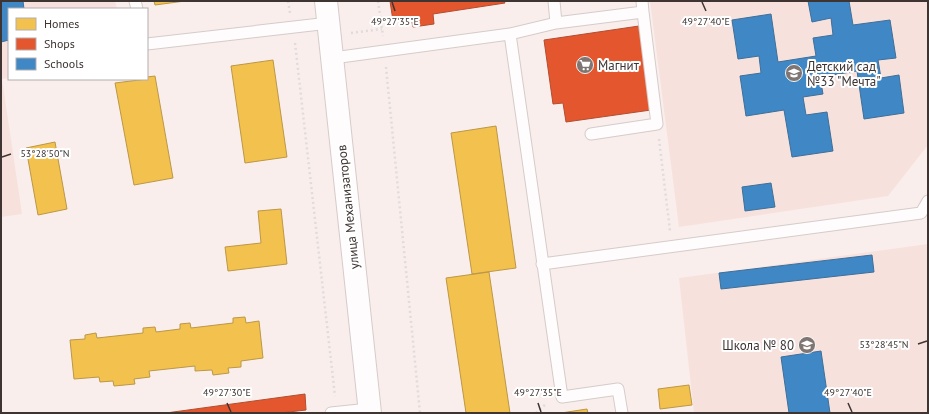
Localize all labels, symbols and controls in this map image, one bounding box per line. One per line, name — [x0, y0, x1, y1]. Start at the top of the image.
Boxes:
legend — [8, 8, 148, 80]
text: 49°27'35"E — [371, 15, 419, 28]
text: 49°27'40"E — [682, 15, 730, 28]
text: Homes — [44, 16, 79, 31]
text: Shops — [44, 36, 75, 51]
supermarket icon: Магнит — [575, 55, 595, 75]
text: Schools — [44, 56, 84, 71]
place label: Магнит — [598, 57, 640, 74]
place label: Детский сад №33 "Мечта" — [807, 58, 881, 90]
school or university icon: Детский сад №33 "Мечта" — [784, 63, 804, 83]
street label: улица Механизаторов — [333, 144, 363, 270]
text: 53°28'50"N — [20, 147, 70, 160]
school or university icon: Школа № 80 — [797, 335, 817, 355]
place label: Школа № 80 — [722, 337, 794, 354]
text: 53°28'45"N — [859, 338, 909, 351]
text: 49°27'30"E — [203, 386, 251, 399]
text: 49°27'35"E — [514, 386, 562, 399]
text: 49°27'40"E — [824, 386, 872, 399]

